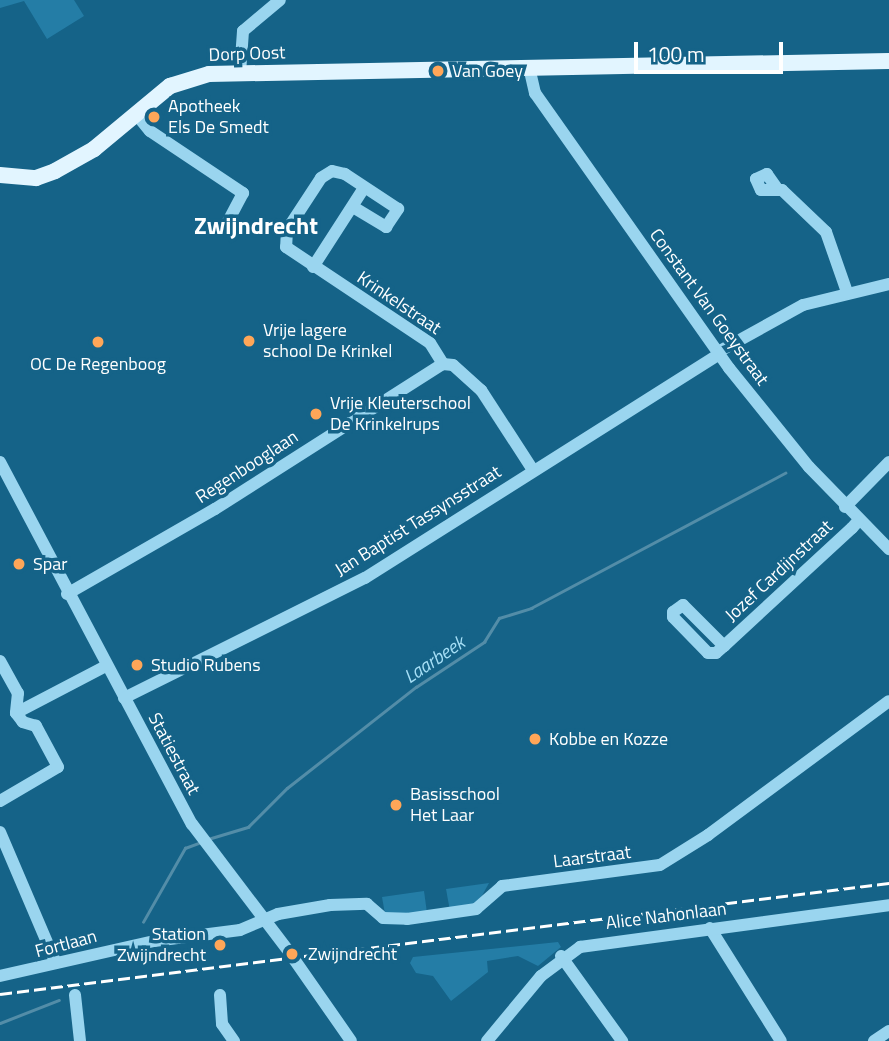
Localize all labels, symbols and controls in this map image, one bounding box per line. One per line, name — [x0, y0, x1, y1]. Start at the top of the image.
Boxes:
scale bar — [637, 28, 786, 72]
text: 100 m — [647, 38, 704, 70]
street label: Dorp Oost — [208, 42, 286, 66]
place label: Van Goey — [452, 60, 523, 82]
marker: Van Goey — [430, 63, 446, 79]
place label: Apotheek Els De Smedt — [168, 96, 269, 138]
marker: Apotheek Els De Smedt — [146, 109, 162, 125]
district label: Zwijndrecht — [194, 212, 318, 240]
street label: Constant Van Goeystraat — [645, 224, 773, 390]
street label: Krinkelstraat — [353, 267, 445, 339]
place label: Vrije lagere school De Krinkel — [263, 320, 392, 362]
marker: Vrije lagere school De Krinkel — [241, 333, 257, 349]
marker: OC De Regenboog — [90, 334, 106, 350]
place label: OC De Regenboog — [30, 353, 166, 375]
place label: Vrije Kleuterschool De Krinkelrups — [330, 393, 471, 436]
marker: Vrije Kleuterschool De Krinkelrups — [308, 406, 324, 422]
street label: Regenbooglaan — [192, 426, 302, 508]
street label: Jan Baptist Tassynsstraat — [331, 461, 505, 581]
street label: Jozef Cardijnstraat — [721, 516, 837, 626]
place label: Spar — [33, 553, 67, 575]
marker: Spar — [11, 556, 27, 572]
water label: Laarbeek — [399, 630, 469, 688]
place label: Studio Rubens — [151, 654, 261, 676]
marker: Studio Rubens — [129, 657, 145, 673]
street label: Statiestraat — [143, 709, 205, 799]
place label: Kobbe en Kozze — [549, 728, 668, 750]
marker: Kobbe en Kozze — [527, 731, 543, 747]
place label: Basisschool Het Laar — [410, 784, 500, 826]
marker: Basisschool Het Laar — [388, 797, 404, 813]
street label: Laarstraat — [552, 842, 632, 872]
street label: Alice Nahonlaan — [604, 898, 728, 934]
place label: Station Zwijndrecht — [117, 924, 206, 967]
street label: Fortlaan — [33, 925, 99, 963]
marker: Station Zwijndrecht — [212, 937, 228, 953]
place label: Zwijndrecht — [308, 943, 397, 965]
marker: Zwijndrecht — [282, 944, 302, 964]

